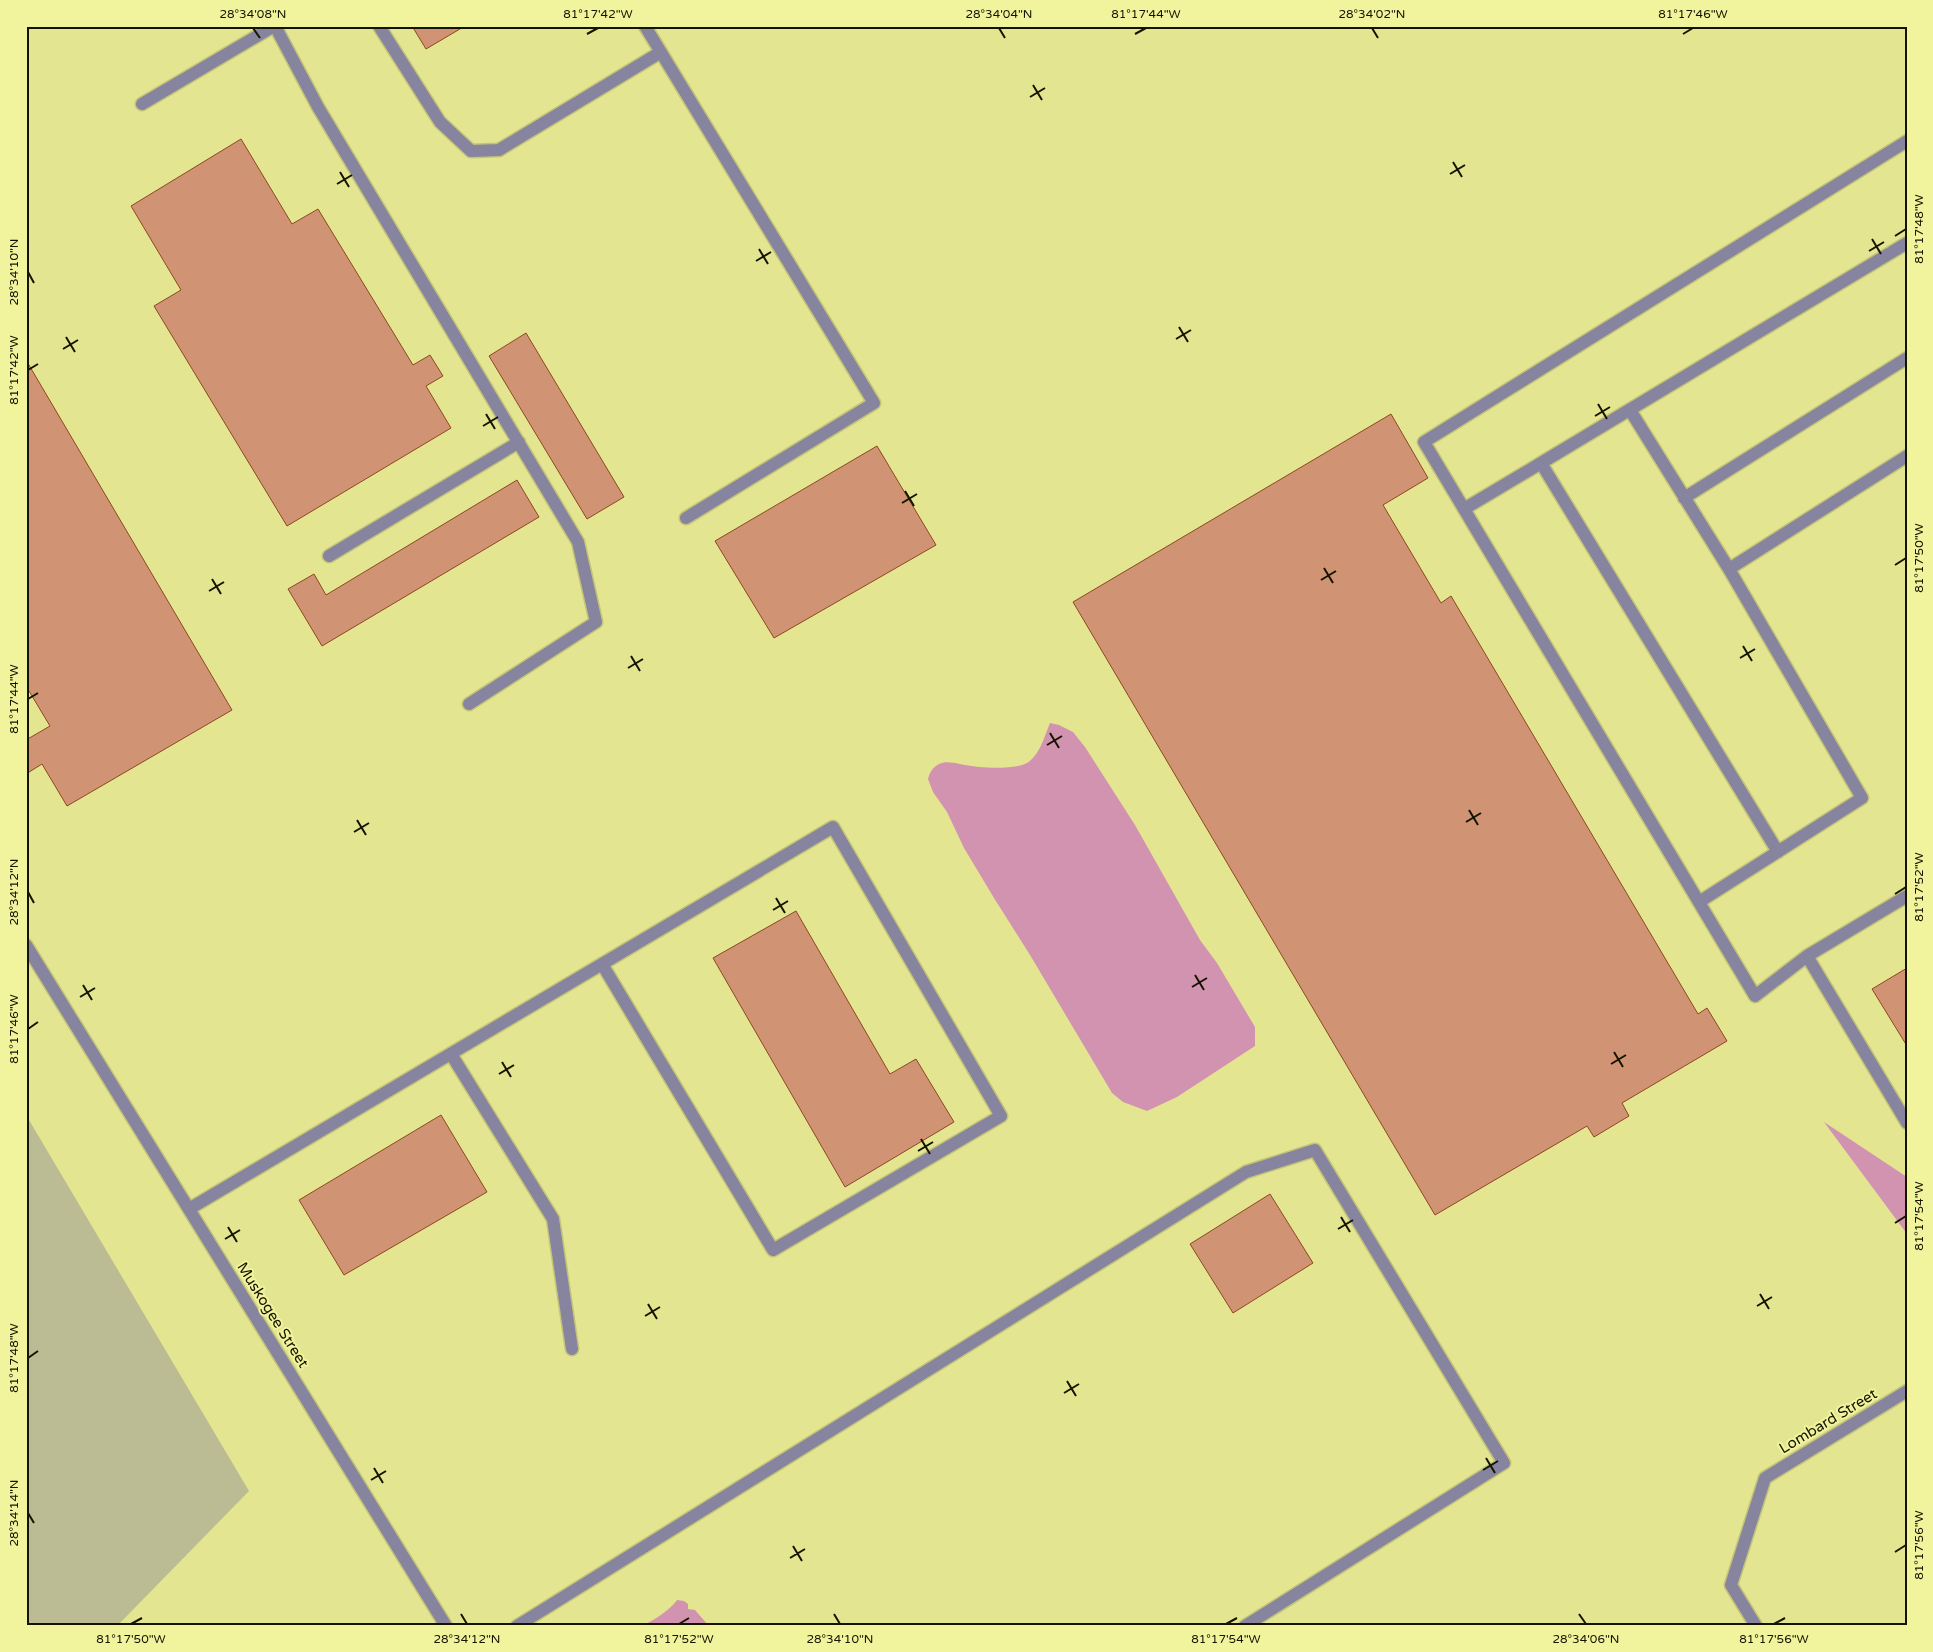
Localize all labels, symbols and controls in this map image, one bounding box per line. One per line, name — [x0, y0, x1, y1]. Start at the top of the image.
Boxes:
text: 28°34'08"N — [220, 7, 287, 21]
text: 81°17'42"W — [563, 7, 633, 21]
text: 28°34'04"N — [966, 7, 1033, 21]
text: 81°17'44"W — [1111, 7, 1181, 21]
text: 28°34'02"N — [1339, 7, 1406, 21]
text: 81°17'46"W — [1658, 7, 1728, 21]
text: 81°17'48"W — [1912, 194, 1926, 264]
text: 28°34'10"N — [7, 239, 21, 306]
text: 81°17'42"W — [7, 335, 21, 405]
text: 81°17'50"W — [1912, 523, 1926, 593]
text: 81°17'44"W — [7, 664, 21, 734]
text: 81°17'52"W — [1912, 852, 1926, 922]
text: 28°34'12"N — [7, 859, 21, 926]
text: 81°17'46"W — [7, 994, 21, 1064]
text: 81°17'54"W — [1912, 1181, 1926, 1251]
street label: Muskogee Street — [233, 1259, 313, 1371]
text: 81°17'48"W — [7, 1323, 21, 1393]
street label: Lombard Street — [1776, 1385, 1881, 1457]
text: 28°34'14"N — [7, 1480, 21, 1547]
text: 81°17'56"W — [1912, 1510, 1926, 1580]
text: 81°17'50"W — [96, 1632, 166, 1646]
text: 28°34'12"N — [434, 1632, 501, 1646]
text: 81°17'52"W — [644, 1632, 714, 1646]
text: 28°34'10"N — [807, 1632, 874, 1646]
text: 81°17'54"W — [1191, 1632, 1261, 1646]
text: 28°34'06"N — [1553, 1632, 1620, 1646]
text: 81°17'56"W — [1739, 1632, 1809, 1646]

